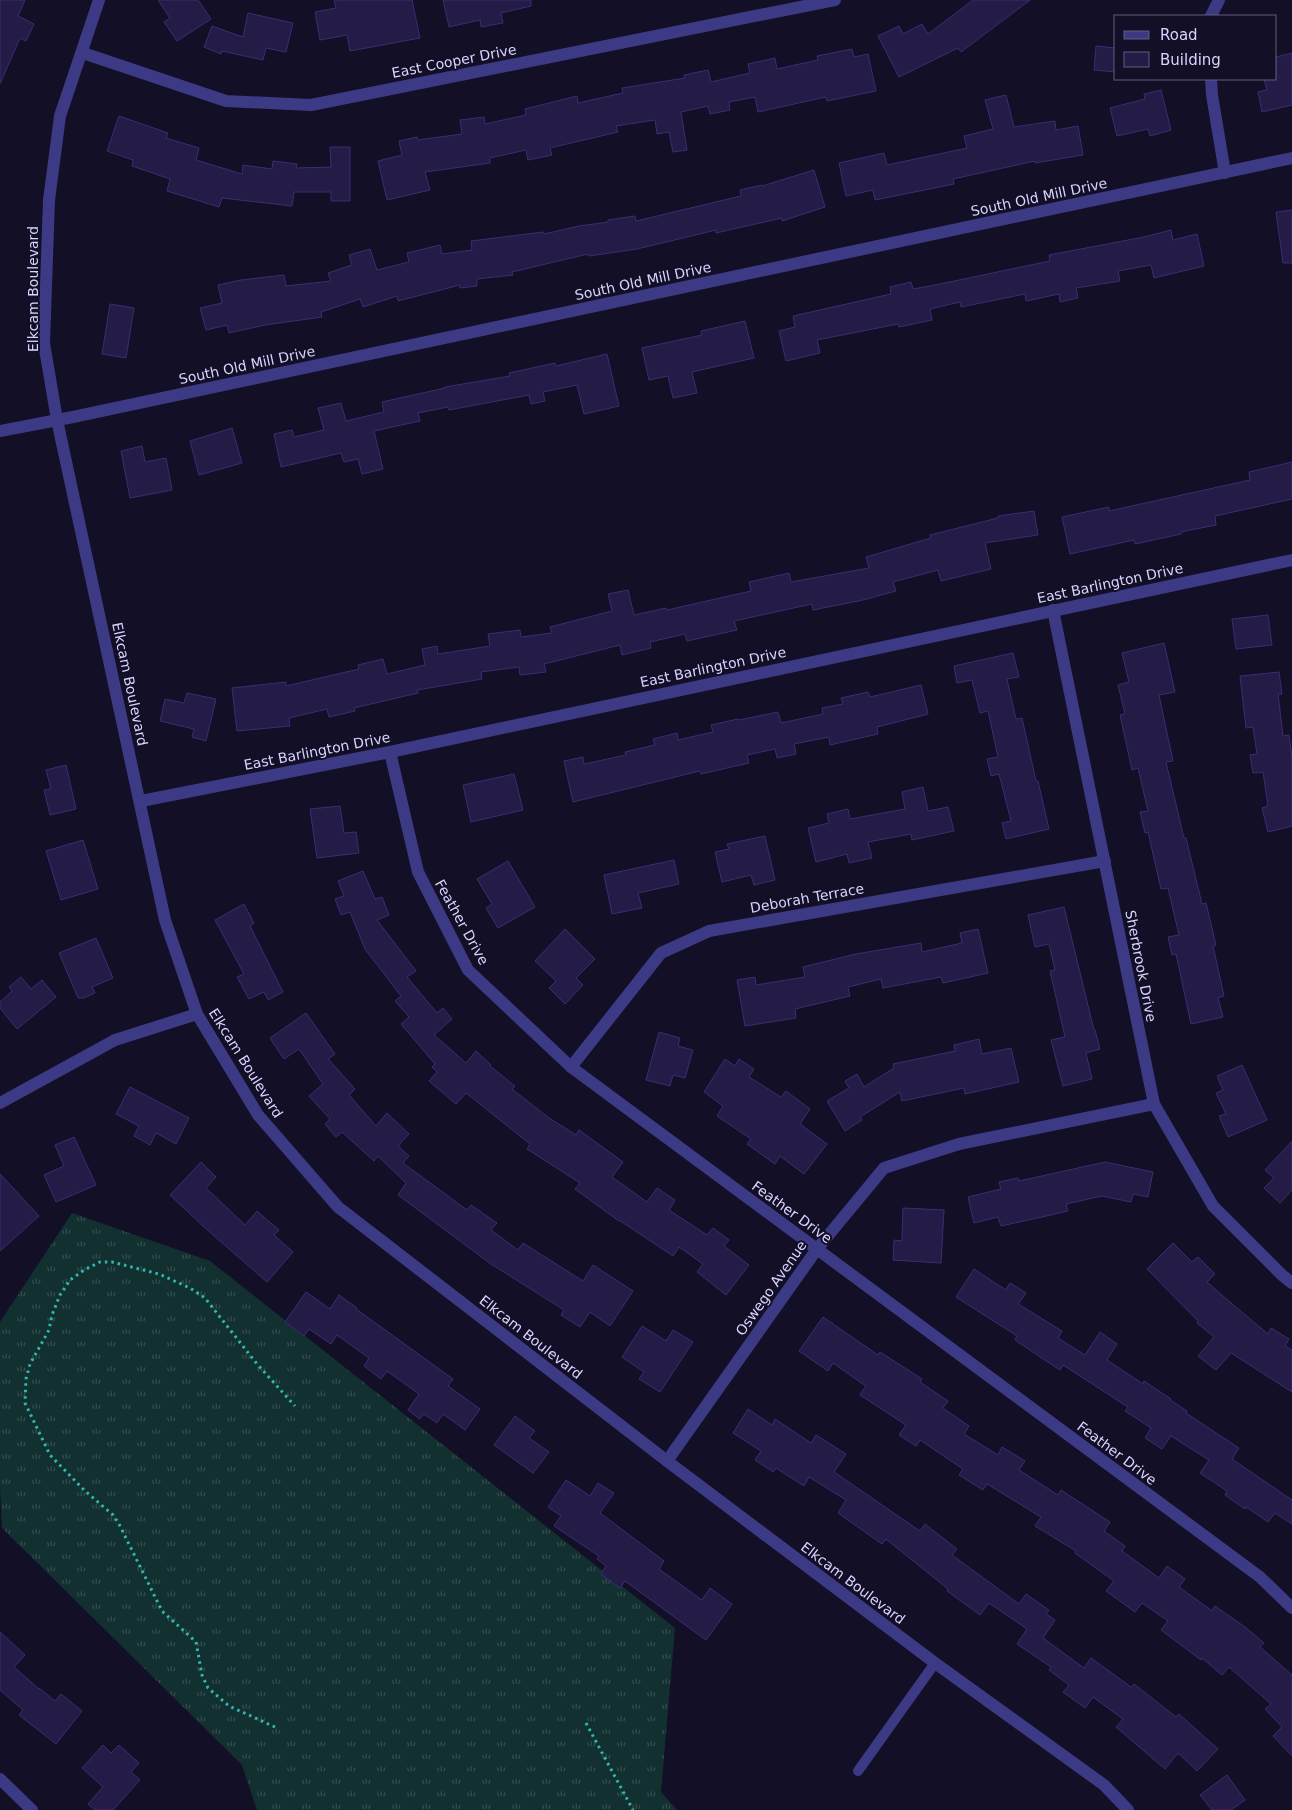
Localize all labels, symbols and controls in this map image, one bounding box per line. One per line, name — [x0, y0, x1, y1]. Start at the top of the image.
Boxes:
legend — [1114, 15, 1277, 80]
text: Road — [1160, 26, 1198, 44]
street label: East Cooper Drive — [390, 41, 518, 81]
text: Building — [1160, 51, 1221, 69]
street label: South Old Mill Drive — [969, 175, 1109, 219]
street label: Elkcam Boulevard — [25, 226, 41, 352]
street label: South Old Mill Drive — [573, 259, 713, 303]
street label: South Old Mill Drive — [177, 343, 317, 387]
street label: East Barlington Drive — [1036, 560, 1184, 606]
street label: Elkcam Boulevard — [109, 621, 151, 747]
street label: East Barlington Drive — [639, 644, 787, 690]
street label: East Barlington Drive — [242, 729, 392, 773]
street label: Feather Drive — [432, 877, 492, 967]
street label: Deborah Terrace — [749, 880, 865, 916]
street label: Sherbrook Drive — [1122, 909, 1160, 1023]
street label: Elkcam Boulevard — [206, 1005, 286, 1121]
street label: Feather Drive — [749, 1178, 835, 1246]
street label: Oswego Avenue — [732, 1237, 810, 1339]
street label: Elkcam Boulevard — [476, 1292, 586, 1382]
street label: Feather Drive — [1074, 1418, 1160, 1488]
street label: Elkcam Boulevard — [798, 1539, 908, 1627]

